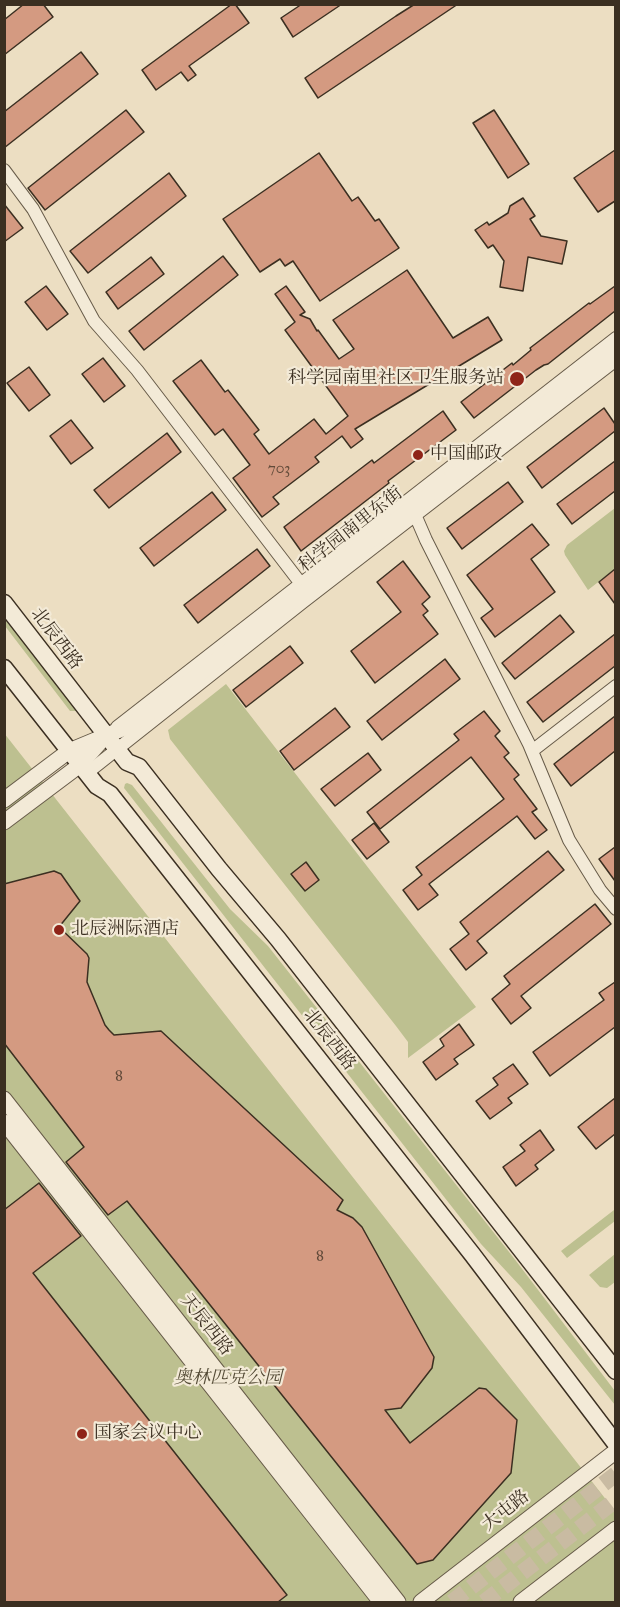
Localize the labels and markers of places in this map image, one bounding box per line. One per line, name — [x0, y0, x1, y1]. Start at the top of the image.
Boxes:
place label: 科学园南里社区卫生服务站 — [288, 368, 504, 390]
marker: 科学园南里社区卫生服务站 — [508, 370, 526, 388]
place label: 中国邮政 — [430, 444, 502, 466]
marker: 中国邮政 — [411, 448, 425, 462]
place label: 北辰洲际酒店 — [71, 919, 179, 941]
marker: 北辰洲际酒店 — [52, 923, 66, 937]
place label: 国家会议中心 — [94, 1423, 202, 1445]
marker: 国家会议中心 — [75, 1427, 89, 1441]

